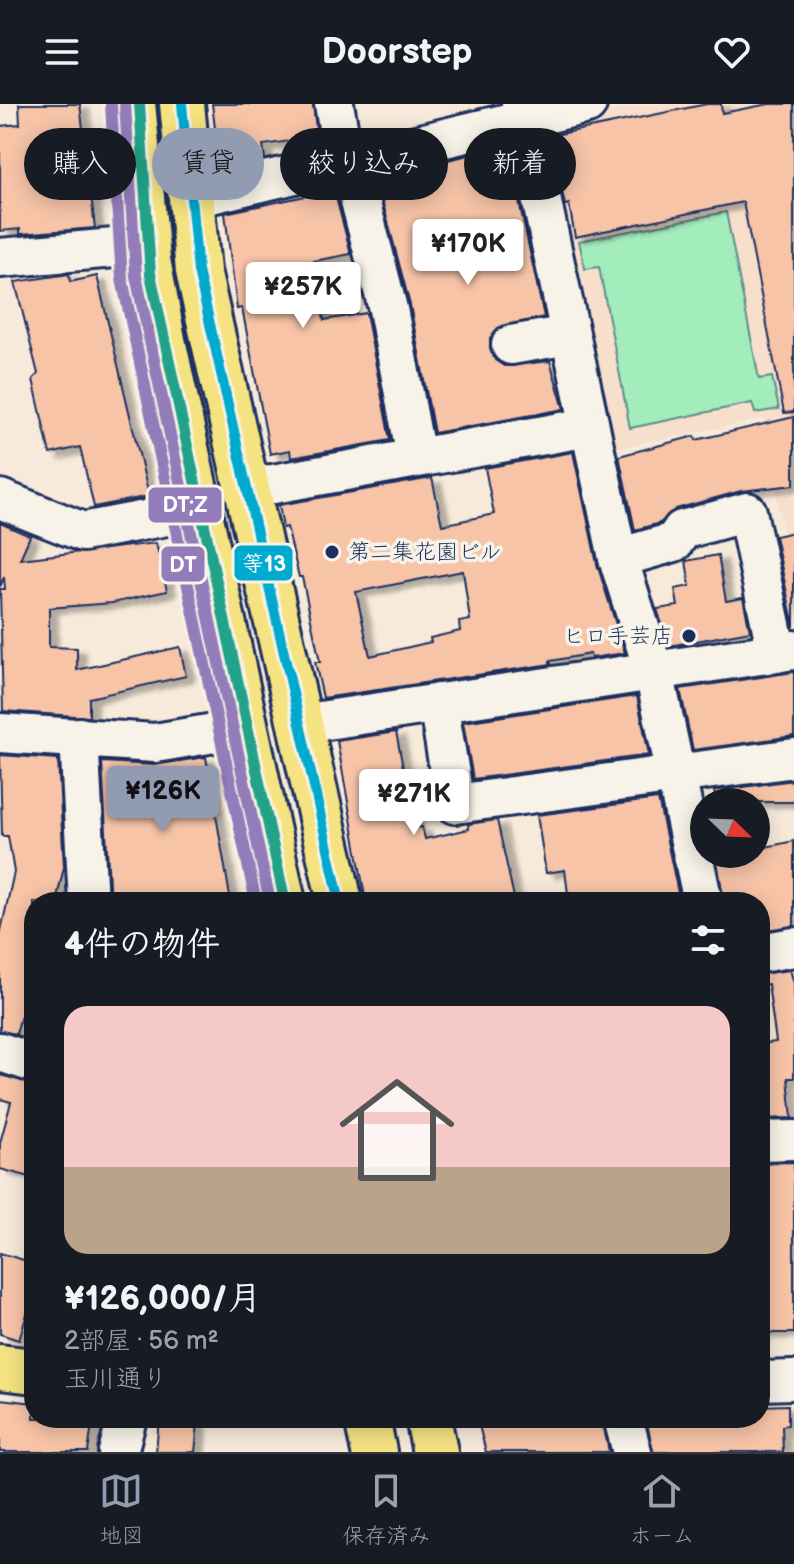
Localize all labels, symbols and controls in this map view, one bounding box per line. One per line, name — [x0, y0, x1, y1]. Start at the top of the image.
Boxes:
icon: menu — [40, 30, 84, 74]
icon: heart — [710, 30, 754, 74]
text: Doorstep — [321, 31, 473, 74]
chip: 購入 — [24, 128, 136, 200]
chip: 賃貸 — [152, 128, 264, 200]
chip: 絞り込み — [280, 128, 448, 200]
chip: 新着 — [464, 128, 576, 200]
pin: ¥170K — [412, 219, 524, 287]
text: ¥170K — [430, 229, 506, 260]
pin: ¥257K — [247, 262, 359, 330]
text: ¥257K — [264, 272, 342, 303]
line badge: DT;Z — [147, 486, 223, 524]
text: DT;Z — [162, 492, 208, 519]
place label: 第二集花園ビル — [348, 539, 502, 566]
marker: 第二集花園ビル — [323, 543, 341, 561]
line badge: 等13 — [233, 544, 294, 582]
line badge: DT — [160, 545, 206, 583]
text: 等13 — [242, 551, 286, 578]
text: DT — [169, 552, 197, 579]
place label: ヒロ手芸店 — [563, 623, 673, 650]
marker: ヒロ手芸店 — [680, 627, 698, 645]
pin: ¥126K — [107, 766, 219, 834]
pin: ¥271K — [358, 769, 470, 837]
text: ¥126K — [125, 776, 201, 807]
text: ¥271K — [377, 779, 451, 810]
north arrow — [690, 788, 770, 868]
map controls — [690, 788, 770, 868]
icon: filters — [686, 918, 730, 962]
text: 4件の物件 — [64, 924, 220, 965]
icon: home — [325, 1058, 469, 1202]
text: ¥126,000/月 — [64, 1278, 262, 1319]
text: 2部屋 · 56 m² — [64, 1326, 219, 1357]
text: 玉川通り — [64, 1364, 168, 1395]
tab: 地図 — [99, 1469, 143, 1550]
tab: 保存済み — [342, 1469, 430, 1550]
tab: ホーム — [629, 1469, 695, 1550]

